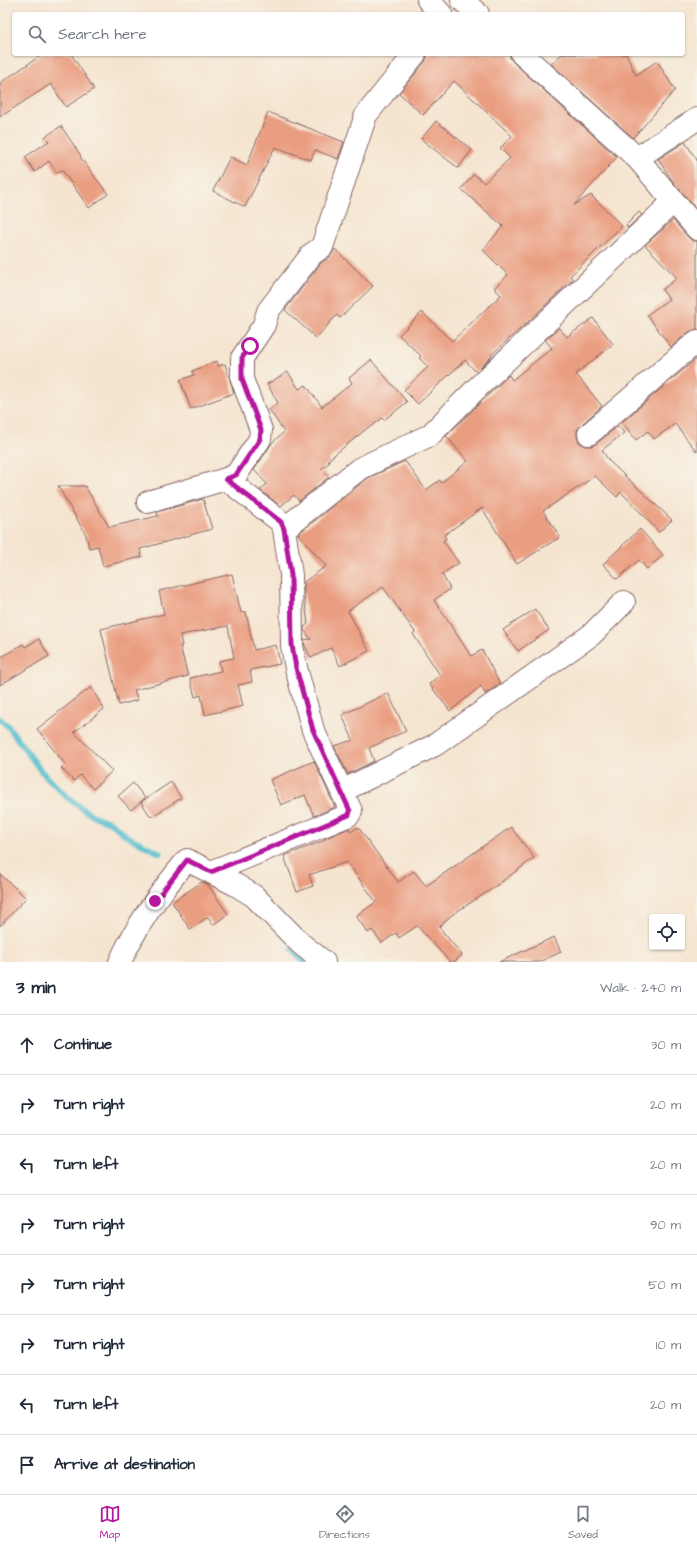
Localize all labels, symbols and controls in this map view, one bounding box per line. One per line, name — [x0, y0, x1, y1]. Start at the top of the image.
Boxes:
search box — [12, 12, 685, 56]
icon: search — [26, 23, 48, 45]
text: Search here — [58, 24, 147, 45]
route start — [241, 337, 259, 355]
route end — [146, 892, 164, 910]
map controls — [649, 914, 685, 950]
button: locate — [649, 914, 685, 950]
text: 3 min — [16, 976, 56, 1000]
text: Walk · 240 m — [600, 979, 681, 997]
icon: ahead — [16, 1034, 38, 1056]
text: Continue — [54, 1034, 112, 1055]
text: 30 m — [651, 1036, 681, 1054]
icon: right — [16, 1094, 38, 1116]
text: Turn right — [54, 1094, 125, 1115]
text: 20 m — [650, 1096, 681, 1114]
icon: left — [16, 1154, 38, 1176]
text: Turn left — [54, 1154, 118, 1175]
text: 20 m — [650, 1156, 681, 1174]
icon: right — [16, 1214, 38, 1236]
text: Turn right — [54, 1214, 125, 1235]
text: 90 m — [650, 1216, 681, 1234]
icon: right — [16, 1274, 38, 1296]
text: Turn right — [54, 1274, 125, 1295]
text: 50 m — [648, 1276, 681, 1294]
icon: right — [16, 1334, 38, 1356]
text: Turn right — [54, 1334, 125, 1355]
text: 10 m — [656, 1336, 681, 1354]
icon: left — [16, 1394, 38, 1416]
text: Turn left — [54, 1394, 118, 1415]
text: 20 m — [650, 1396, 681, 1414]
icon: arrive — [16, 1454, 38, 1476]
text: Arrive at destination — [54, 1454, 195, 1475]
tab: Map — [99, 1503, 121, 1542]
tab: Directions — [319, 1503, 370, 1542]
tab: Saved — [568, 1503, 598, 1542]

